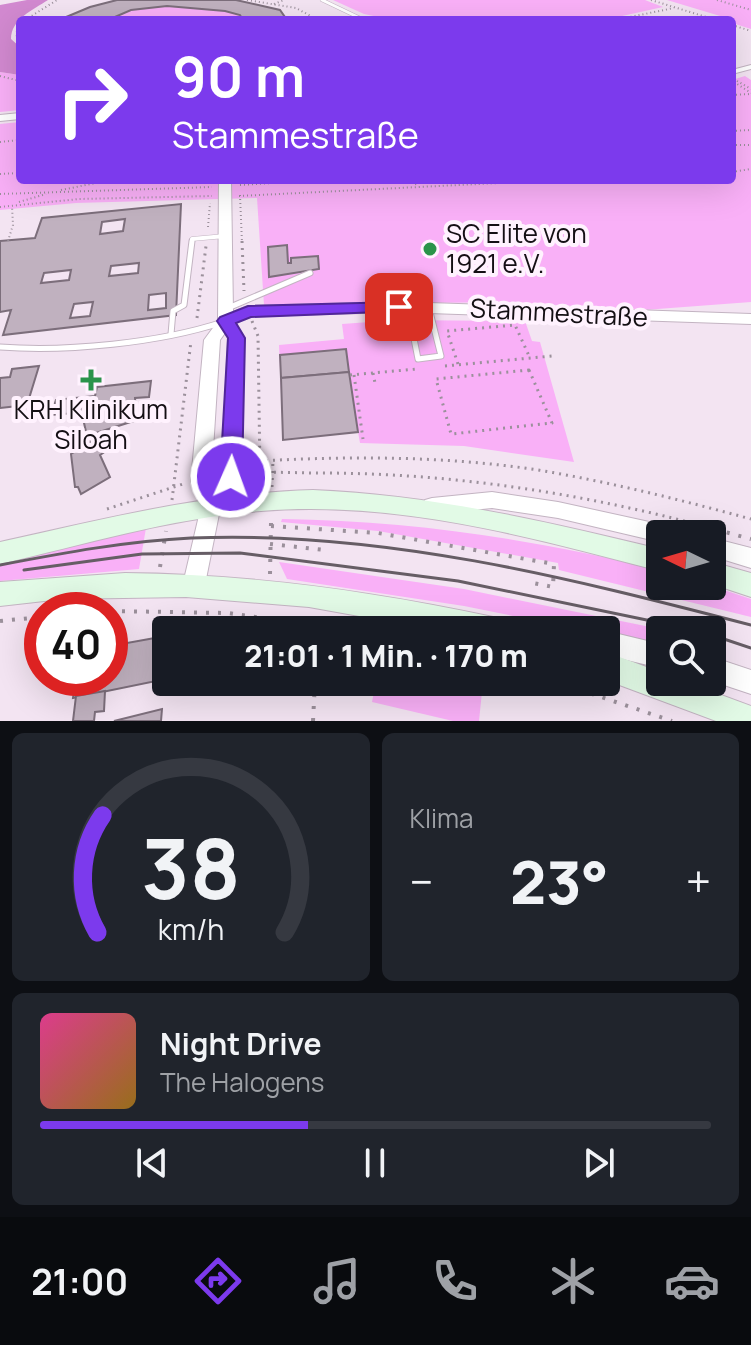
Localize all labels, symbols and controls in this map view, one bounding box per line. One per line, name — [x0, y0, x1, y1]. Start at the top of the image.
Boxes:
text: 90 m — [172, 37, 305, 114]
icon: right — [40, 48, 144, 152]
text: Stammestraße — [172, 110, 419, 159]
place label: SC Elite von 1921 e.V. — [446, 215, 587, 281]
marker: SC Elite von 1921 e.V. — [421, 240, 439, 258]
pin — [365, 273, 433, 341]
icon: arrive — [377, 285, 421, 329]
street label: Stammestraße — [469, 289, 649, 335]
marker: KRH Klinikum Siloah — [80, 369, 102, 391]
place label: KRH Klinikum Siloah — [14, 391, 168, 457]
position arrow — [189, 435, 273, 519]
north arrow — [646, 520, 726, 600]
map controls — [646, 520, 726, 696]
speed limit sign: 40 — [24, 592, 128, 696]
button: search — [646, 616, 726, 696]
text: 21:01 · 1 Min. · 170 m — [244, 635, 528, 676]
text: Klima — [410, 800, 474, 836]
text: 38 — [141, 810, 240, 924]
text: 23° — [510, 840, 609, 922]
text: − — [410, 851, 433, 911]
text: + — [686, 851, 711, 911]
text: km/h — [158, 910, 224, 949]
text: Night Drive — [160, 1023, 322, 1064]
text: The Halogens — [160, 1064, 324, 1100]
icon: previous — [130, 1141, 174, 1185]
icon: pause — [353, 1141, 397, 1185]
icon: next — [577, 1141, 621, 1185]
icon: directions — [190, 1253, 246, 1309]
icon: music — [309, 1253, 365, 1309]
icon: phone — [427, 1253, 483, 1309]
icon: climate — [545, 1253, 601, 1309]
icon: car — [664, 1253, 720, 1309]
text: 21:00 — [31, 1257, 128, 1306]

